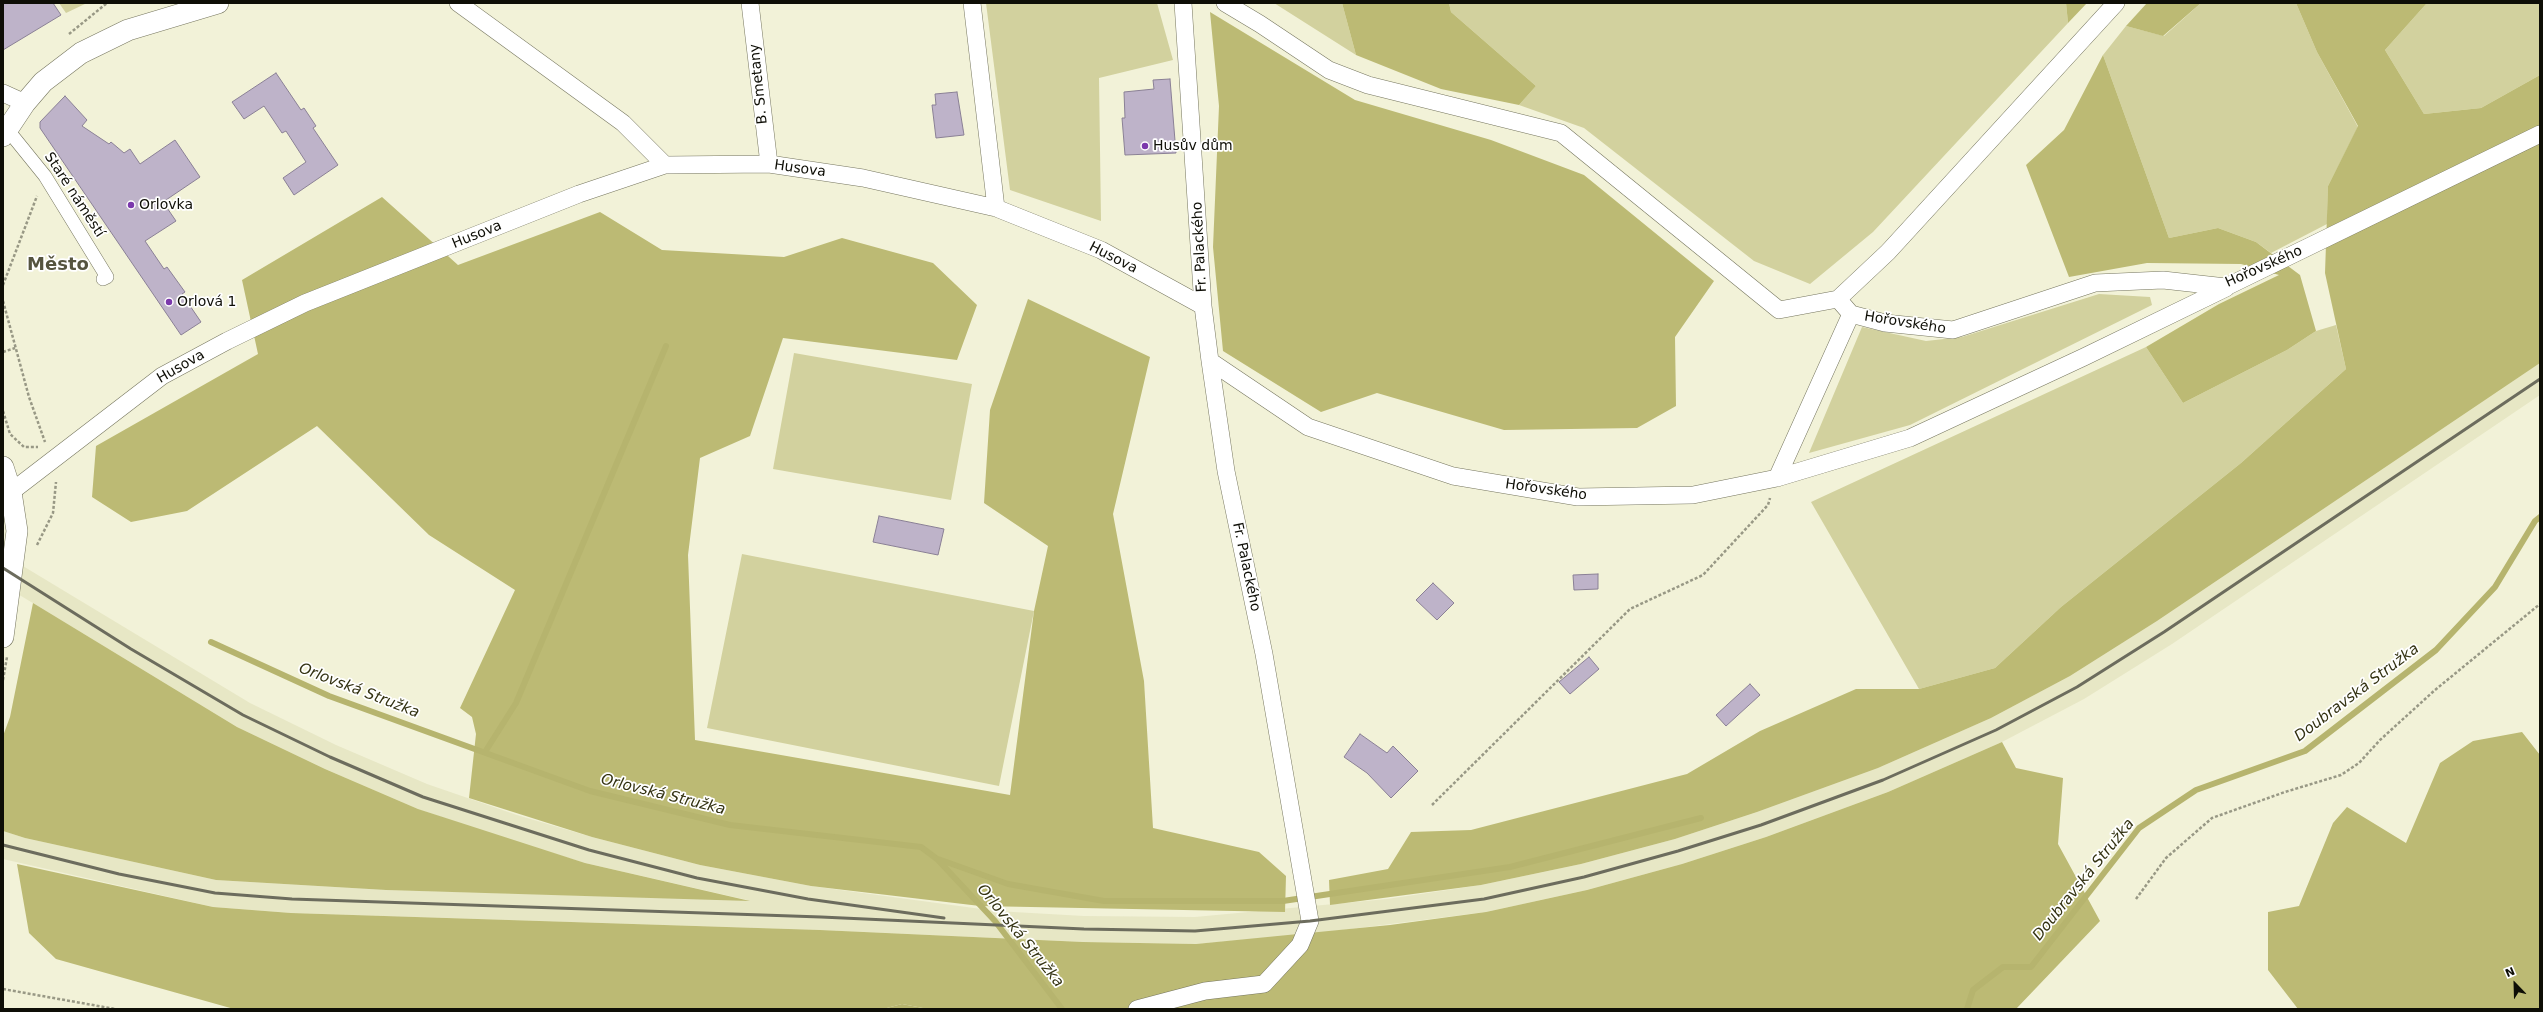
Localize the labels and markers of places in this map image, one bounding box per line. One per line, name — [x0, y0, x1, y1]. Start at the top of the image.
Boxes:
place label: Husův dům — [1153, 138, 1233, 154]
marker: Husův dům — [1140, 141, 1150, 151]
place label: Orlovka — [139, 197, 193, 213]
marker: Orlovka — [126, 200, 136, 210]
place label: Orlová 1 — [177, 294, 236, 310]
marker: Orlová 1 — [164, 297, 174, 307]

